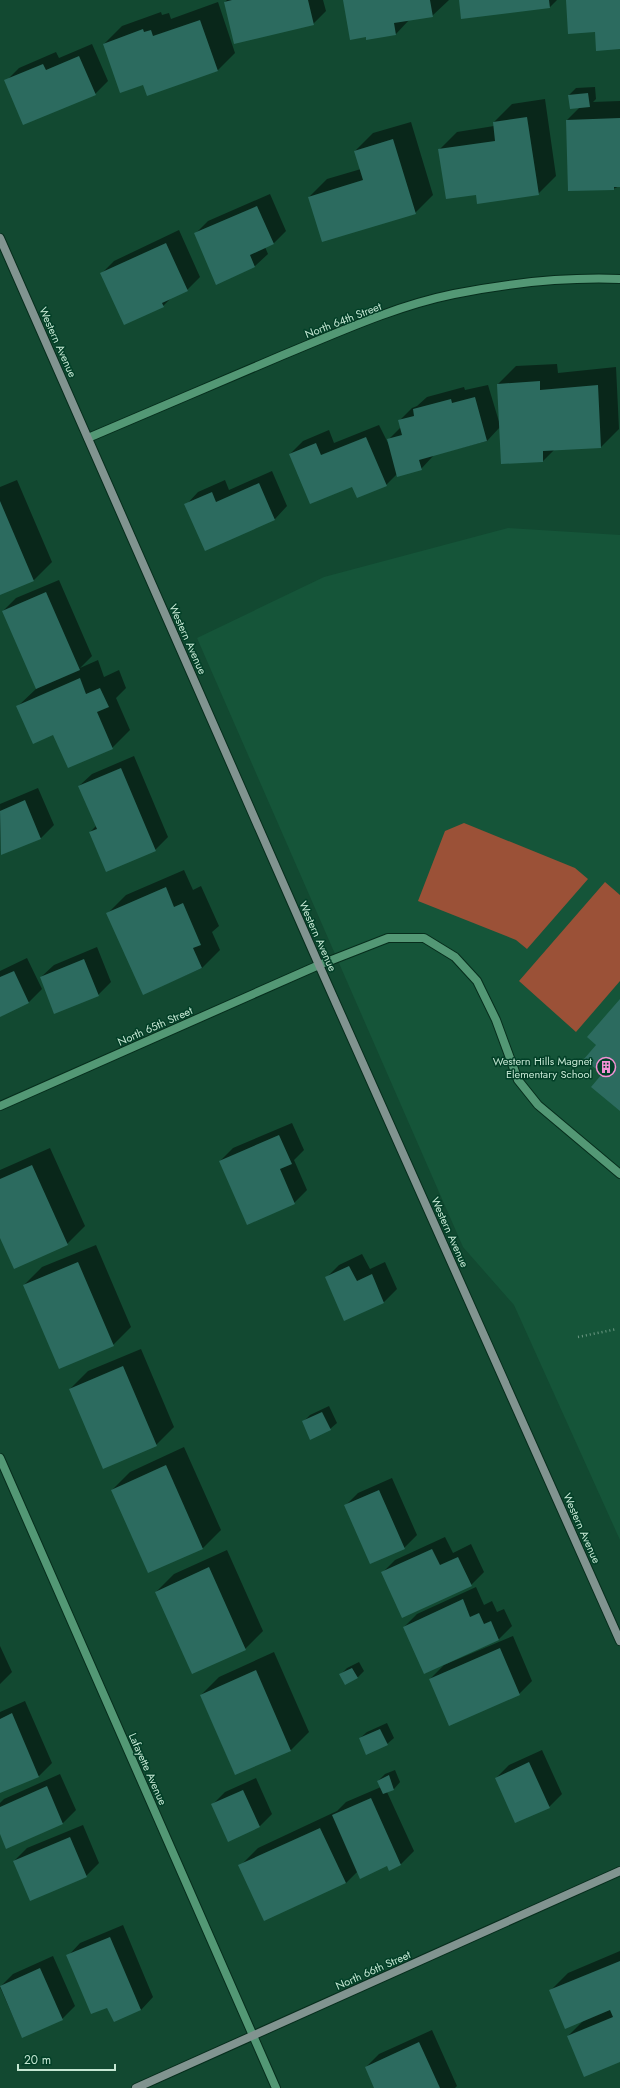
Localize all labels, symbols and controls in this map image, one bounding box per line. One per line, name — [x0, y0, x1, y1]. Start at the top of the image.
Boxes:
street label: North 64th Street — [302, 298, 384, 342]
street label: Western Avenue — [35, 304, 81, 380]
street label: Western Avenue — [165, 601, 211, 677]
street label: Western Avenue — [295, 898, 341, 974]
street label: North 65th Street — [115, 1002, 195, 1050]
place label: Western Hills Magnet Elementary School — [493, 1053, 592, 1082]
building icon: Western Hills Magnet Elementary School — [595, 1056, 617, 1078]
street label: Western Avenue — [427, 1194, 473, 1270]
street label: Western Avenue — [559, 1490, 605, 1566]
street label: Lafayette Avenue — [125, 1730, 171, 1808]
street label: North 66th Street — [333, 1946, 413, 1994]
scale bar — [18, 2046, 115, 2072]
text: 20 m — [24, 2051, 51, 2069]

